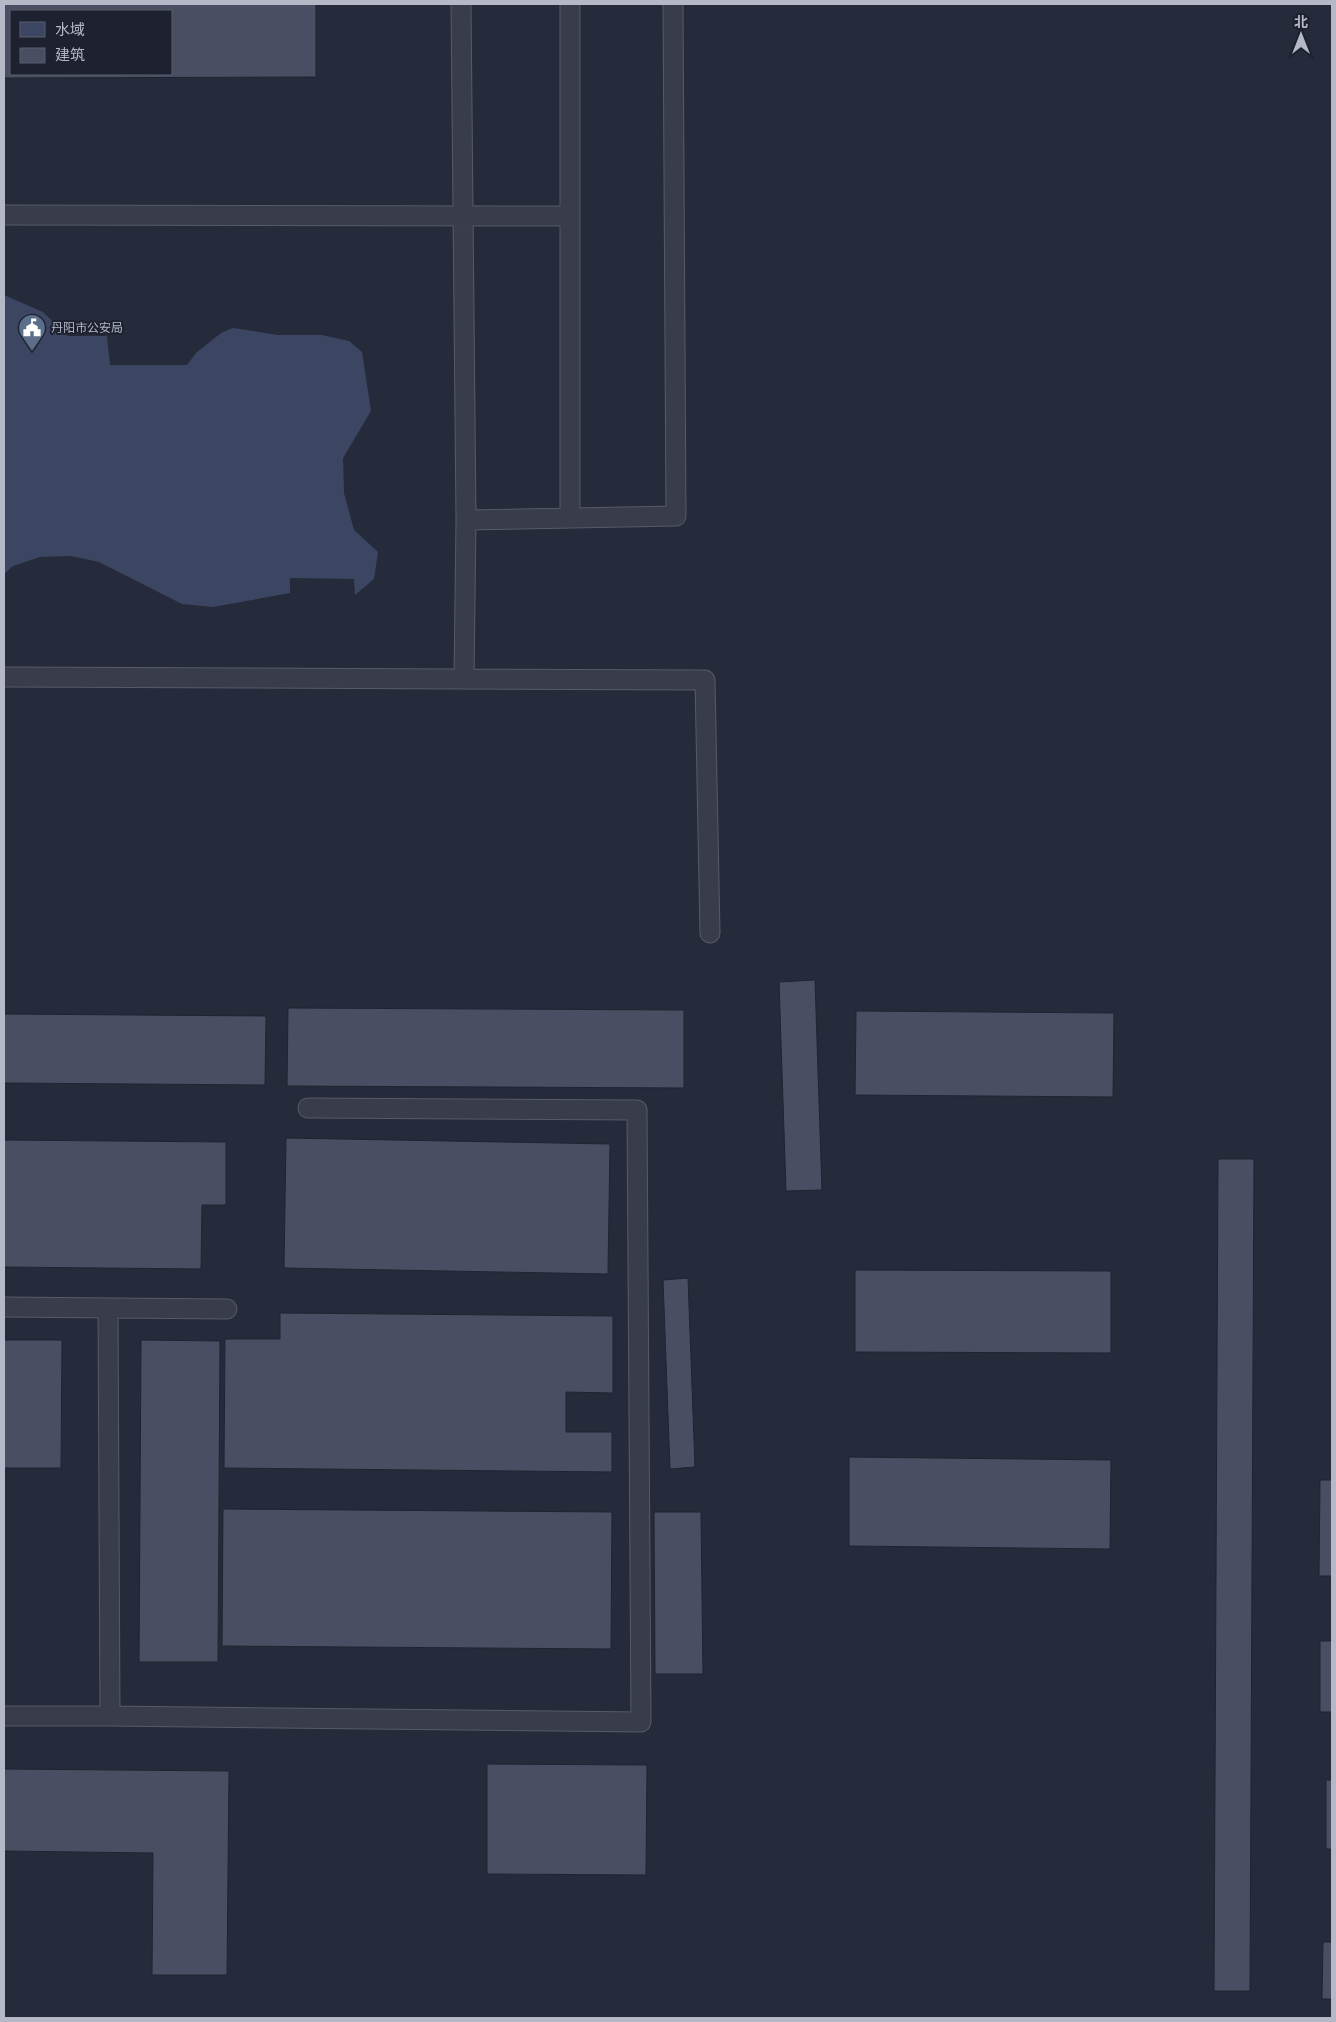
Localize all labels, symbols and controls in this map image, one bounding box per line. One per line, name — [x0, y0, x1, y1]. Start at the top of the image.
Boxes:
legend — [10, 10, 172, 75]
north arrow — [1276, 10, 1326, 60]
text: 北 — [1294, 11, 1308, 32]
text: 水域 — [55, 18, 85, 41]
text: 建筑 — [55, 43, 85, 66]
public building icon: 丹阳市公安局 — [17, 313, 47, 352]
place label: 丹阳市公安局 — [51, 318, 123, 337]

